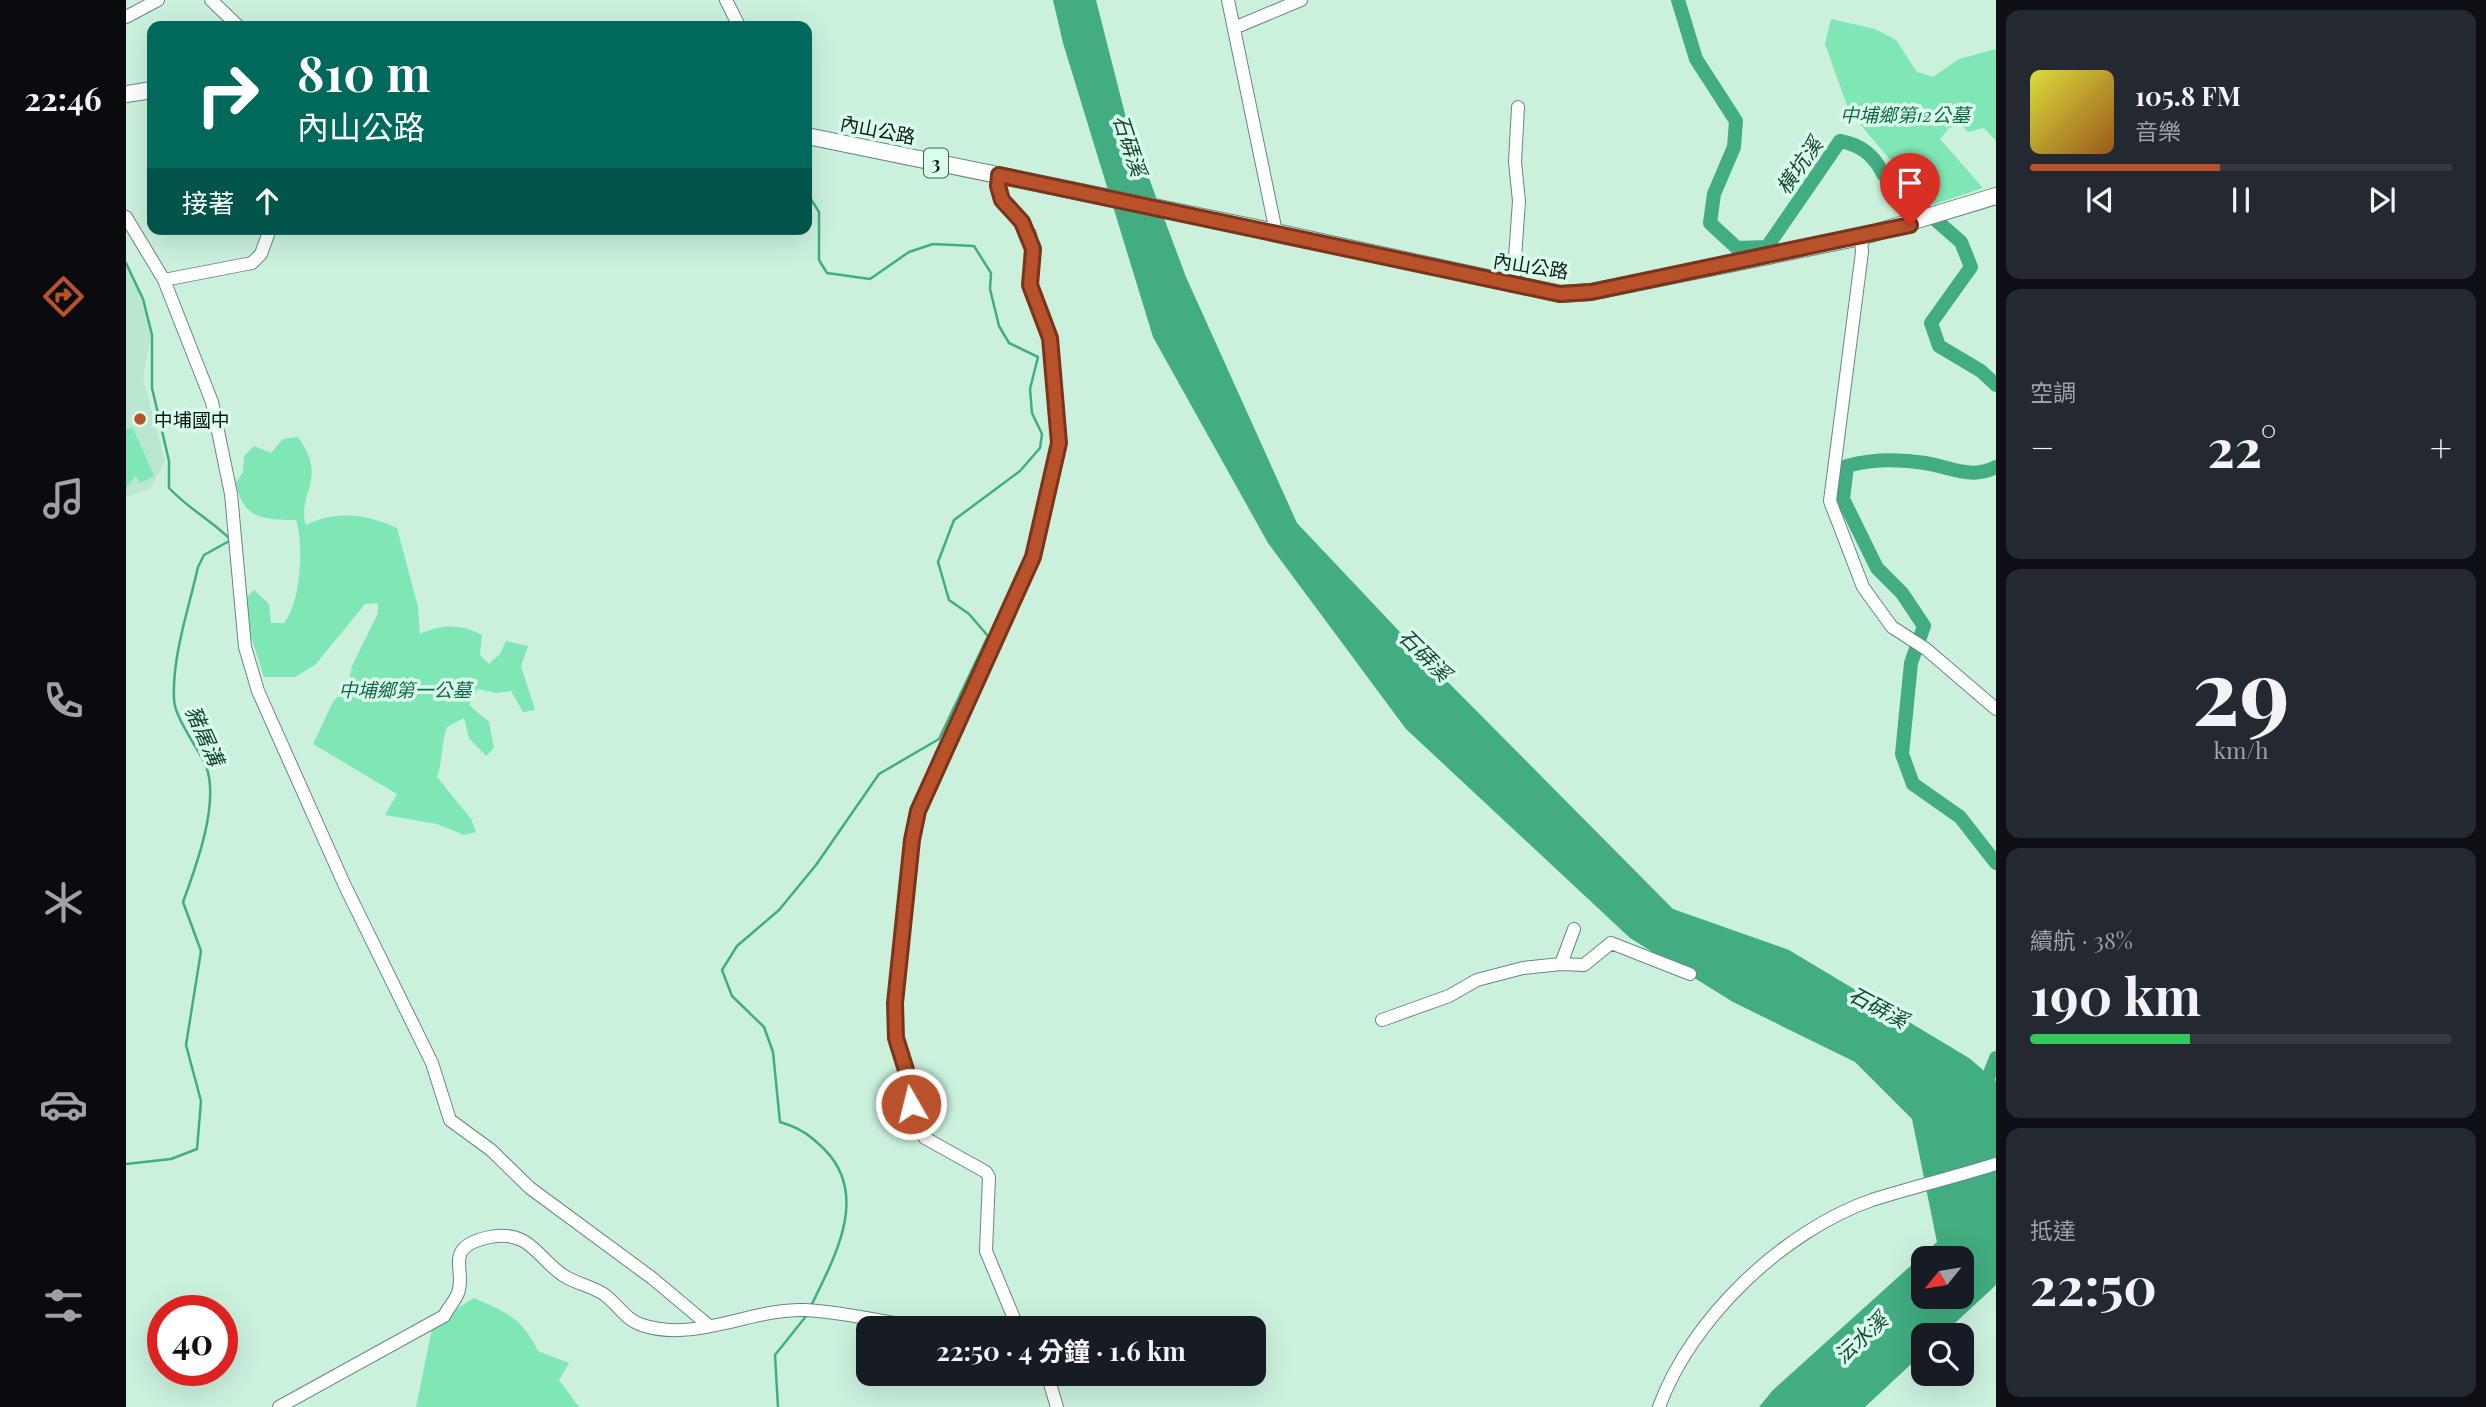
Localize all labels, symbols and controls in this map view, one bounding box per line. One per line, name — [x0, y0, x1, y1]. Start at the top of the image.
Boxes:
text: 810 m — [297, 39, 431, 104]
icon: right — [182, 49, 273, 140]
text: 22:46 — [24, 76, 102, 119]
text: 105.8 FM — [2135, 78, 2241, 113]
park label: 中埔鄉第12公墓 — [1840, 101, 1973, 127]
text: 內山公路 — [297, 104, 425, 147]
street label: 內山公路 — [838, 109, 918, 149]
water label: 石硦溪 — [1108, 111, 1155, 182]
text: 音樂 — [2135, 115, 2181, 146]
water label: 橫坑溪 — [1768, 129, 1829, 199]
road number: 3 — [924, 148, 948, 178]
pin — [1880, 153, 1940, 225]
icon: arrive — [1891, 164, 1929, 202]
icon: previous — [2081, 181, 2119, 219]
icon: pause — [2222, 181, 2260, 219]
icon: next — [2363, 181, 2401, 219]
icon: ahead — [248, 182, 286, 220]
text: 接著 — [182, 185, 234, 220]
street label: 內山公路 — [1491, 246, 1571, 284]
icon: directions — [39, 272, 88, 321]
text: 空調 — [2030, 376, 2076, 407]
place label: 中埔國中 — [154, 406, 230, 432]
marker: 中埔國中 — [132, 411, 148, 427]
text: 22° — [2208, 412, 2277, 481]
text: − — [2030, 421, 2055, 472]
text: + — [2430, 421, 2452, 472]
icon: music — [39, 474, 88, 523]
water label: 石硦溪 — [1394, 622, 1460, 688]
text: 29 — [2192, 628, 2290, 749]
icon: phone — [39, 676, 88, 725]
park label: 中埔鄉第一公墓 — [338, 676, 474, 702]
water label: 豬屠溝 — [180, 701, 233, 772]
text: km/h — [2213, 734, 2269, 765]
icon: climate — [39, 878, 88, 927]
text: 續航 · 38% — [2030, 924, 2133, 955]
text: 190 km — [2030, 960, 2201, 1029]
water label: 石硦溪 — [1845, 979, 1916, 1035]
position arrow — [874, 1067, 948, 1141]
icon: car — [39, 1080, 88, 1129]
text: 抵達 — [2030, 1214, 2076, 1245]
north arrow — [1911, 1246, 1974, 1309]
map controls — [1911, 1246, 1974, 1386]
text: 22:50 — [2030, 1250, 2157, 1319]
icon: filters — [39, 1281, 88, 1330]
speed limit sign: 40 — [147, 1295, 238, 1386]
water label: 沄水溪 — [1827, 1303, 1895, 1369]
button: search — [1911, 1323, 1974, 1386]
text: 22:50 · 4 分鐘 · 1.6 km — [936, 1333, 1186, 1368]

